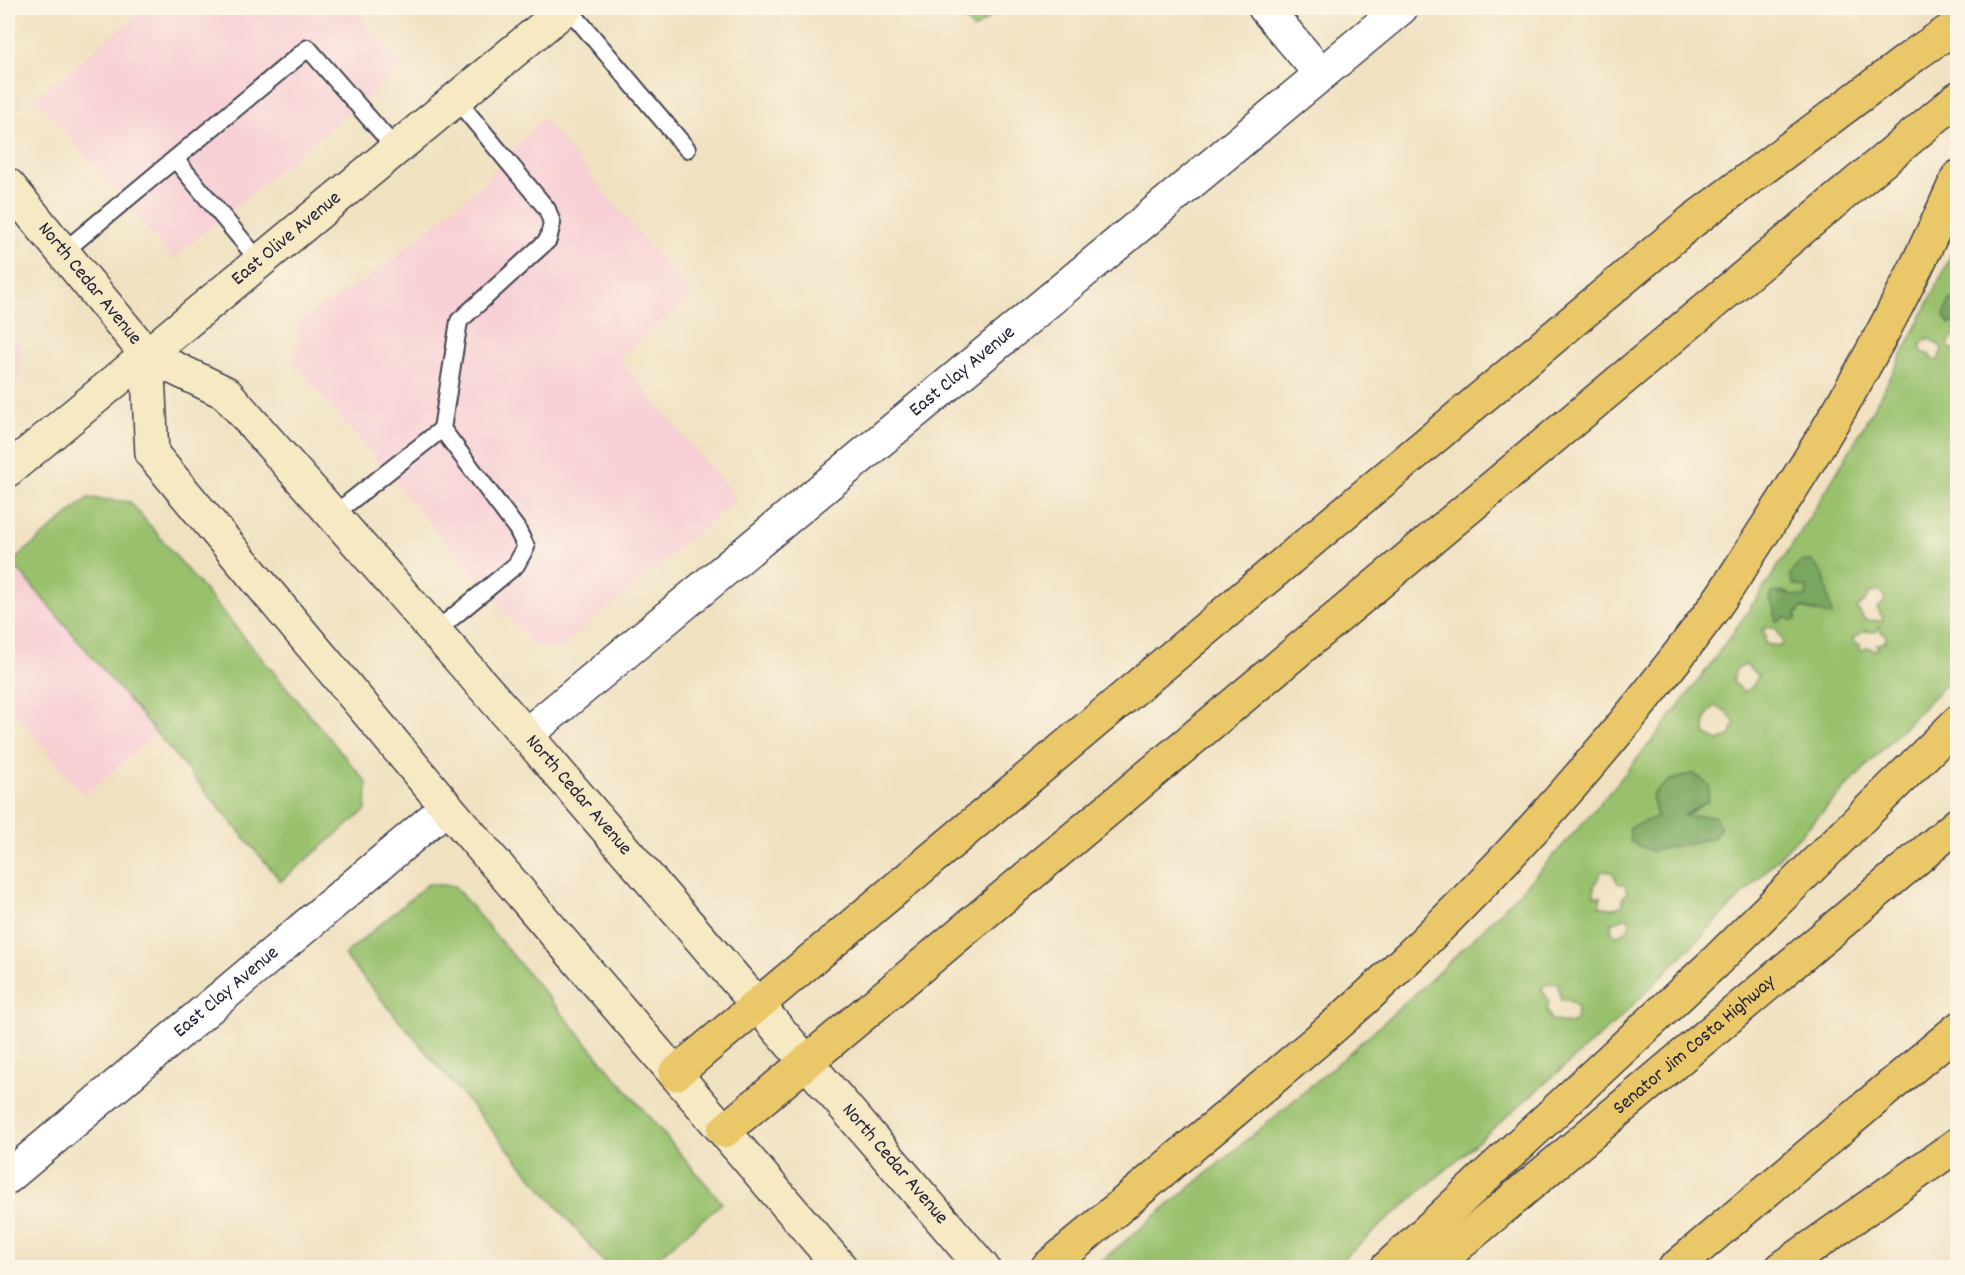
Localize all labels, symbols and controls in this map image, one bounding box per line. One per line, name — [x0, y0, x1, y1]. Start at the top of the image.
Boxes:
street label: East Olive Avenue — [226, 185, 348, 293]
street label: North Cedar Avenue — [30, 217, 148, 352]
street label: East Clay Avenue — [904, 319, 1022, 424]
street label: North Cedar Avenue — [518, 729, 638, 862]
street label: East Clay Avenue — [168, 940, 286, 1045]
street label: Senator Jim Costa Highway — [1608, 968, 1783, 1122]
street label: North Cedar Avenue — [834, 1098, 954, 1231]

